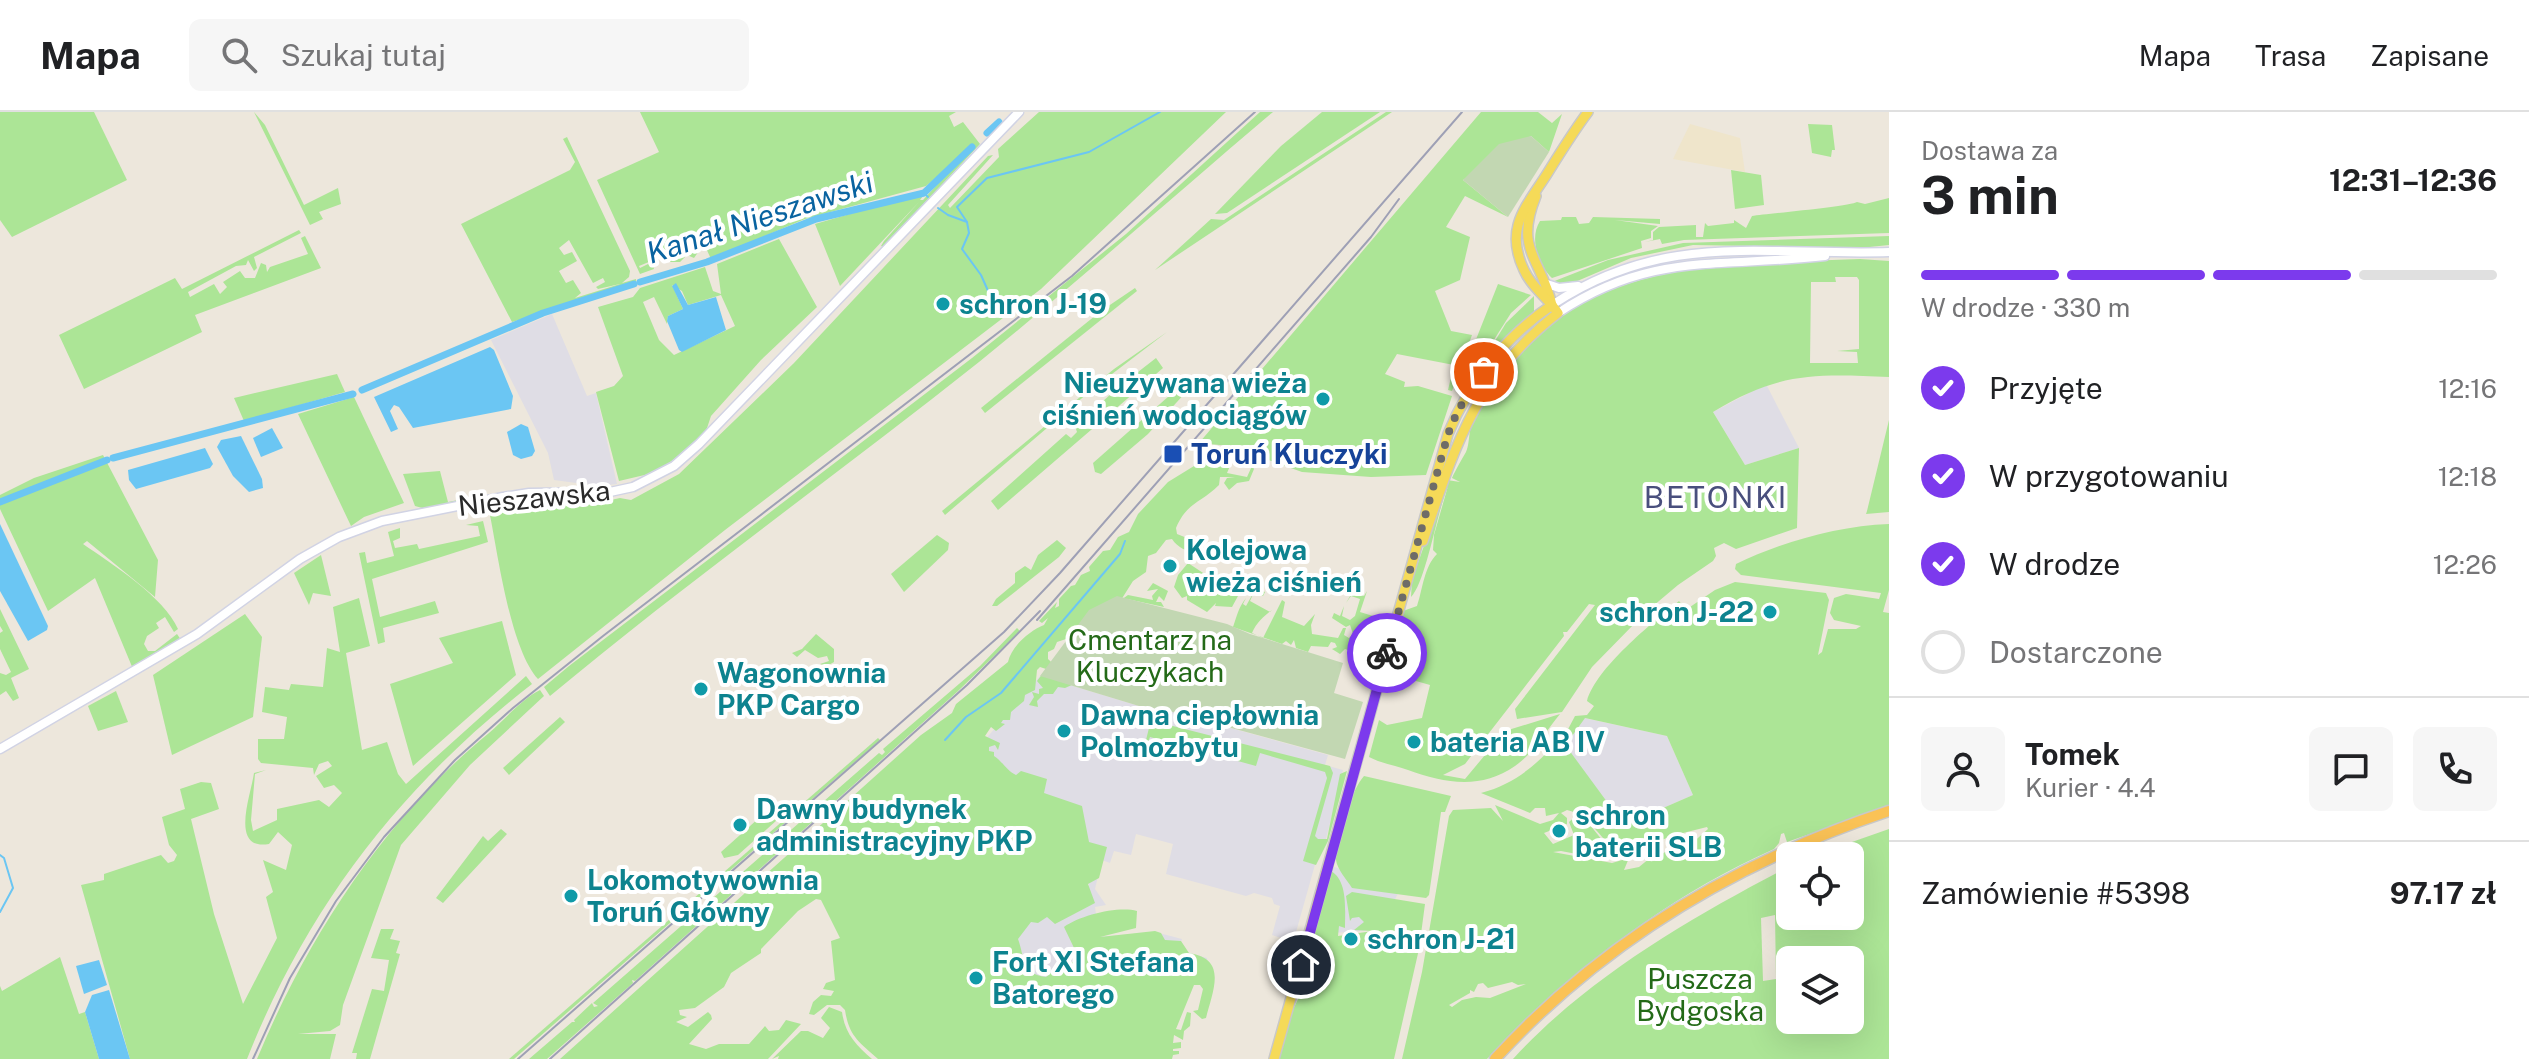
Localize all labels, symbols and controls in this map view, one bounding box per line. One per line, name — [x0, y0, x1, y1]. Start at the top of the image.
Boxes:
search box — [189, 19, 749, 91]
text: Mapa — [40, 33, 141, 78]
icon: search — [217, 33, 261, 77]
text: Szukaj tutaj — [281, 37, 446, 73]
text: Mapa — [2139, 39, 2211, 72]
text: Trasa — [2255, 39, 2326, 72]
text: Zapisane — [2370, 39, 2489, 72]
text: Dostawa za — [1921, 135, 2058, 166]
text: 12:31–12:36 — [2329, 162, 2497, 198]
water label: Kanał Nieszawski — [642, 163, 878, 271]
text: 3 min — [1921, 165, 2059, 226]
place label: schron J-19 — [959, 287, 1107, 320]
text: W drodze · 330 m — [1921, 292, 2130, 323]
marker: schron J-19 — [934, 295, 952, 313]
pin — [1450, 338, 1518, 406]
icon: bag — [1462, 350, 1506, 394]
place label: Nieużywana wieża ciśnień wodociągów — [1042, 366, 1307, 431]
icon: check — [1921, 366, 1965, 410]
text: Przyjęte — [1989, 370, 2103, 406]
text: 12:16 — [2438, 373, 2497, 404]
marker: Nieużywana wieża ciśnień wodociągów — [1314, 390, 1332, 408]
place label: Toruń Kluczyki — [1191, 437, 1388, 470]
marker: Toruń Kluczyki — [1162, 443, 1184, 465]
icon: check — [1921, 454, 1965, 498]
text: W przygotowaniu — [1989, 458, 2229, 494]
text: 12:18 — [2438, 461, 2497, 492]
street label: Nieszawska — [456, 473, 612, 522]
district label: BETONKI — [1644, 479, 1788, 515]
place label: Kolejowa wieża ciśnień — [1186, 533, 1362, 598]
icon: check — [1921, 542, 1965, 586]
text: W drodze — [1989, 546, 2120, 582]
text: 12:26 — [2433, 549, 2497, 580]
marker: Kolejowa wieża ciśnień — [1161, 557, 1179, 575]
place label: schron J-22 — [1599, 595, 1754, 628]
marker: schron J-22 — [1761, 603, 1779, 621]
courier — [1347, 613, 1427, 693]
park label: Cmentarz na Kluczykach — [1068, 623, 1232, 688]
icon: bike — [1365, 631, 1409, 675]
text: Dostarczone — [1989, 634, 2163, 670]
place label: Wagonownia PKP Cargo — [717, 656, 886, 721]
marker: Wagonownia PKP Cargo — [692, 680, 710, 698]
place label: Dawna ciepłownia Polmozbytu — [1080, 698, 1319, 763]
marker: Dawna ciepłownia Polmozbytu — [1055, 722, 1073, 740]
place label: bateria AB IV — [1430, 725, 1605, 758]
button: person — [1921, 727, 2005, 811]
button: chat — [2309, 727, 2393, 811]
button: phone — [2413, 727, 2497, 811]
marker: bateria AB IV — [1405, 733, 1423, 751]
text: Tomek — [2025, 736, 2120, 772]
text: Kurier · 4.4 — [2025, 772, 2156, 803]
place label: Dawny budynek administracyjny PKP — [756, 792, 1033, 857]
place label: schron baterii SLB — [1575, 798, 1722, 863]
marker: Dawny budynek administracyjny PKP — [731, 816, 749, 834]
marker: schron baterii SLB — [1550, 822, 1568, 840]
map controls — [1776, 842, 1864, 1034]
button: locate — [1776, 842, 1864, 930]
place label: Lokomotywownia Toruń Główny — [587, 863, 819, 928]
text: Zamówienie #5398 — [1921, 875, 2190, 911]
text: 97.17 zł — [2390, 875, 2497, 911]
marker: Lokomotywownia Toruń Główny — [562, 887, 580, 905]
place label: schron J-21 — [1367, 922, 1516, 955]
marker: schron J-21 — [1342, 930, 1360, 948]
pin — [1267, 931, 1335, 999]
icon: home — [1279, 943, 1323, 987]
place label: Fort XI Stefana Batorego — [992, 945, 1195, 1010]
button: layers — [1776, 946, 1864, 1034]
park label: Puszcza Bydgoska — [1636, 962, 1764, 1027]
marker: Fort XI Stefana Batorego — [967, 969, 985, 987]

